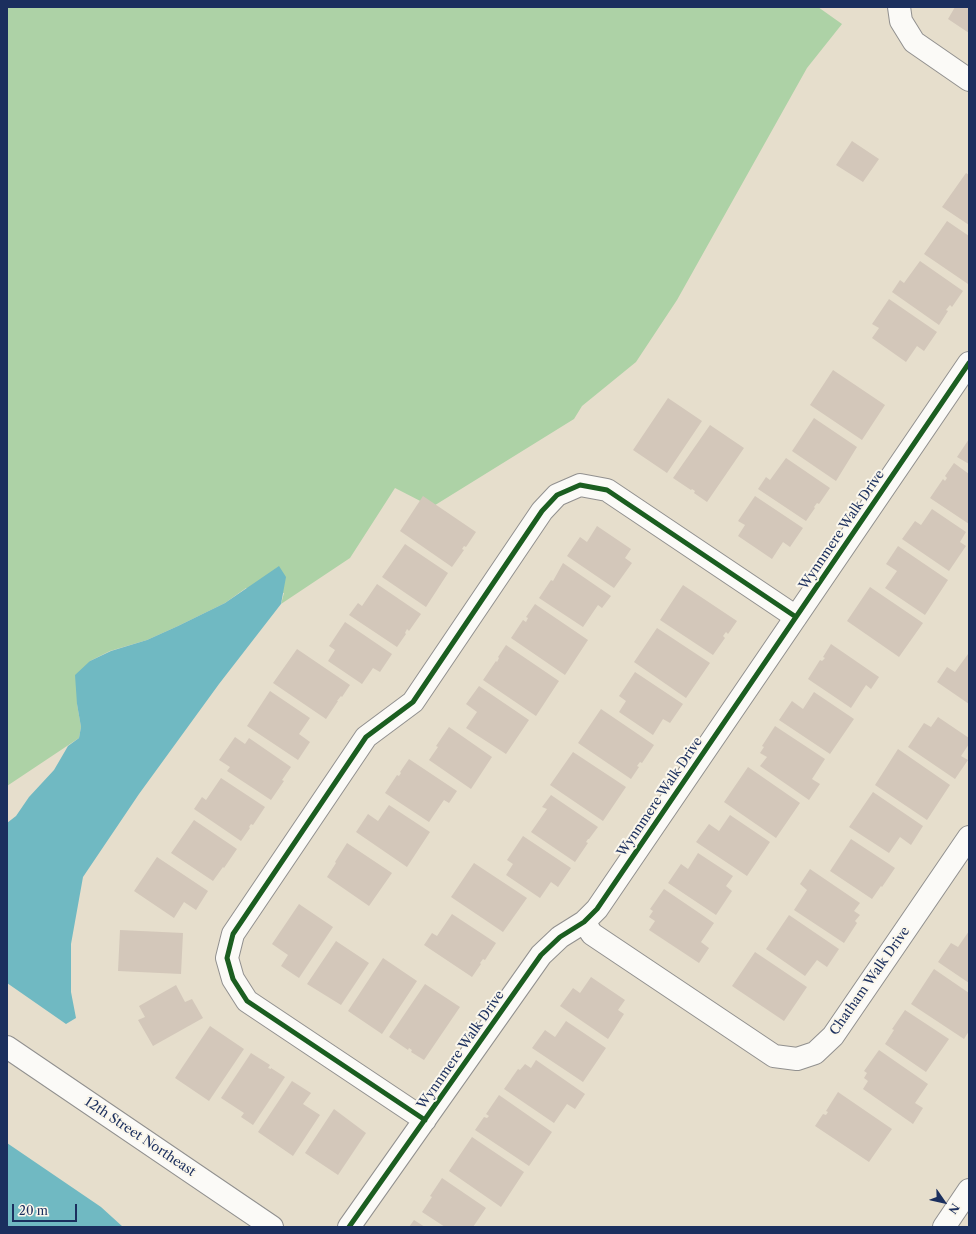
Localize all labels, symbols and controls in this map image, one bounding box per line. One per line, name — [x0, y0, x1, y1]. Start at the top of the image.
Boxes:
street label: Wynnmere Walk Drive — [796, 467, 888, 593]
street label: Wynnmere Walk Drive — [614, 734, 706, 860]
street label: Chatham Walk Drive — [827, 924, 913, 1038]
street label: Wynnmere Walk Drive — [414, 988, 508, 1112]
street label: 12th Street Northeast — [82, 1094, 198, 1180]
north arrow — [924, 1182, 964, 1222]
scale bar — [14, 1196, 79, 1222]
text: N — [945, 1201, 962, 1217]
text: 20 m — [19, 1203, 48, 1218]

